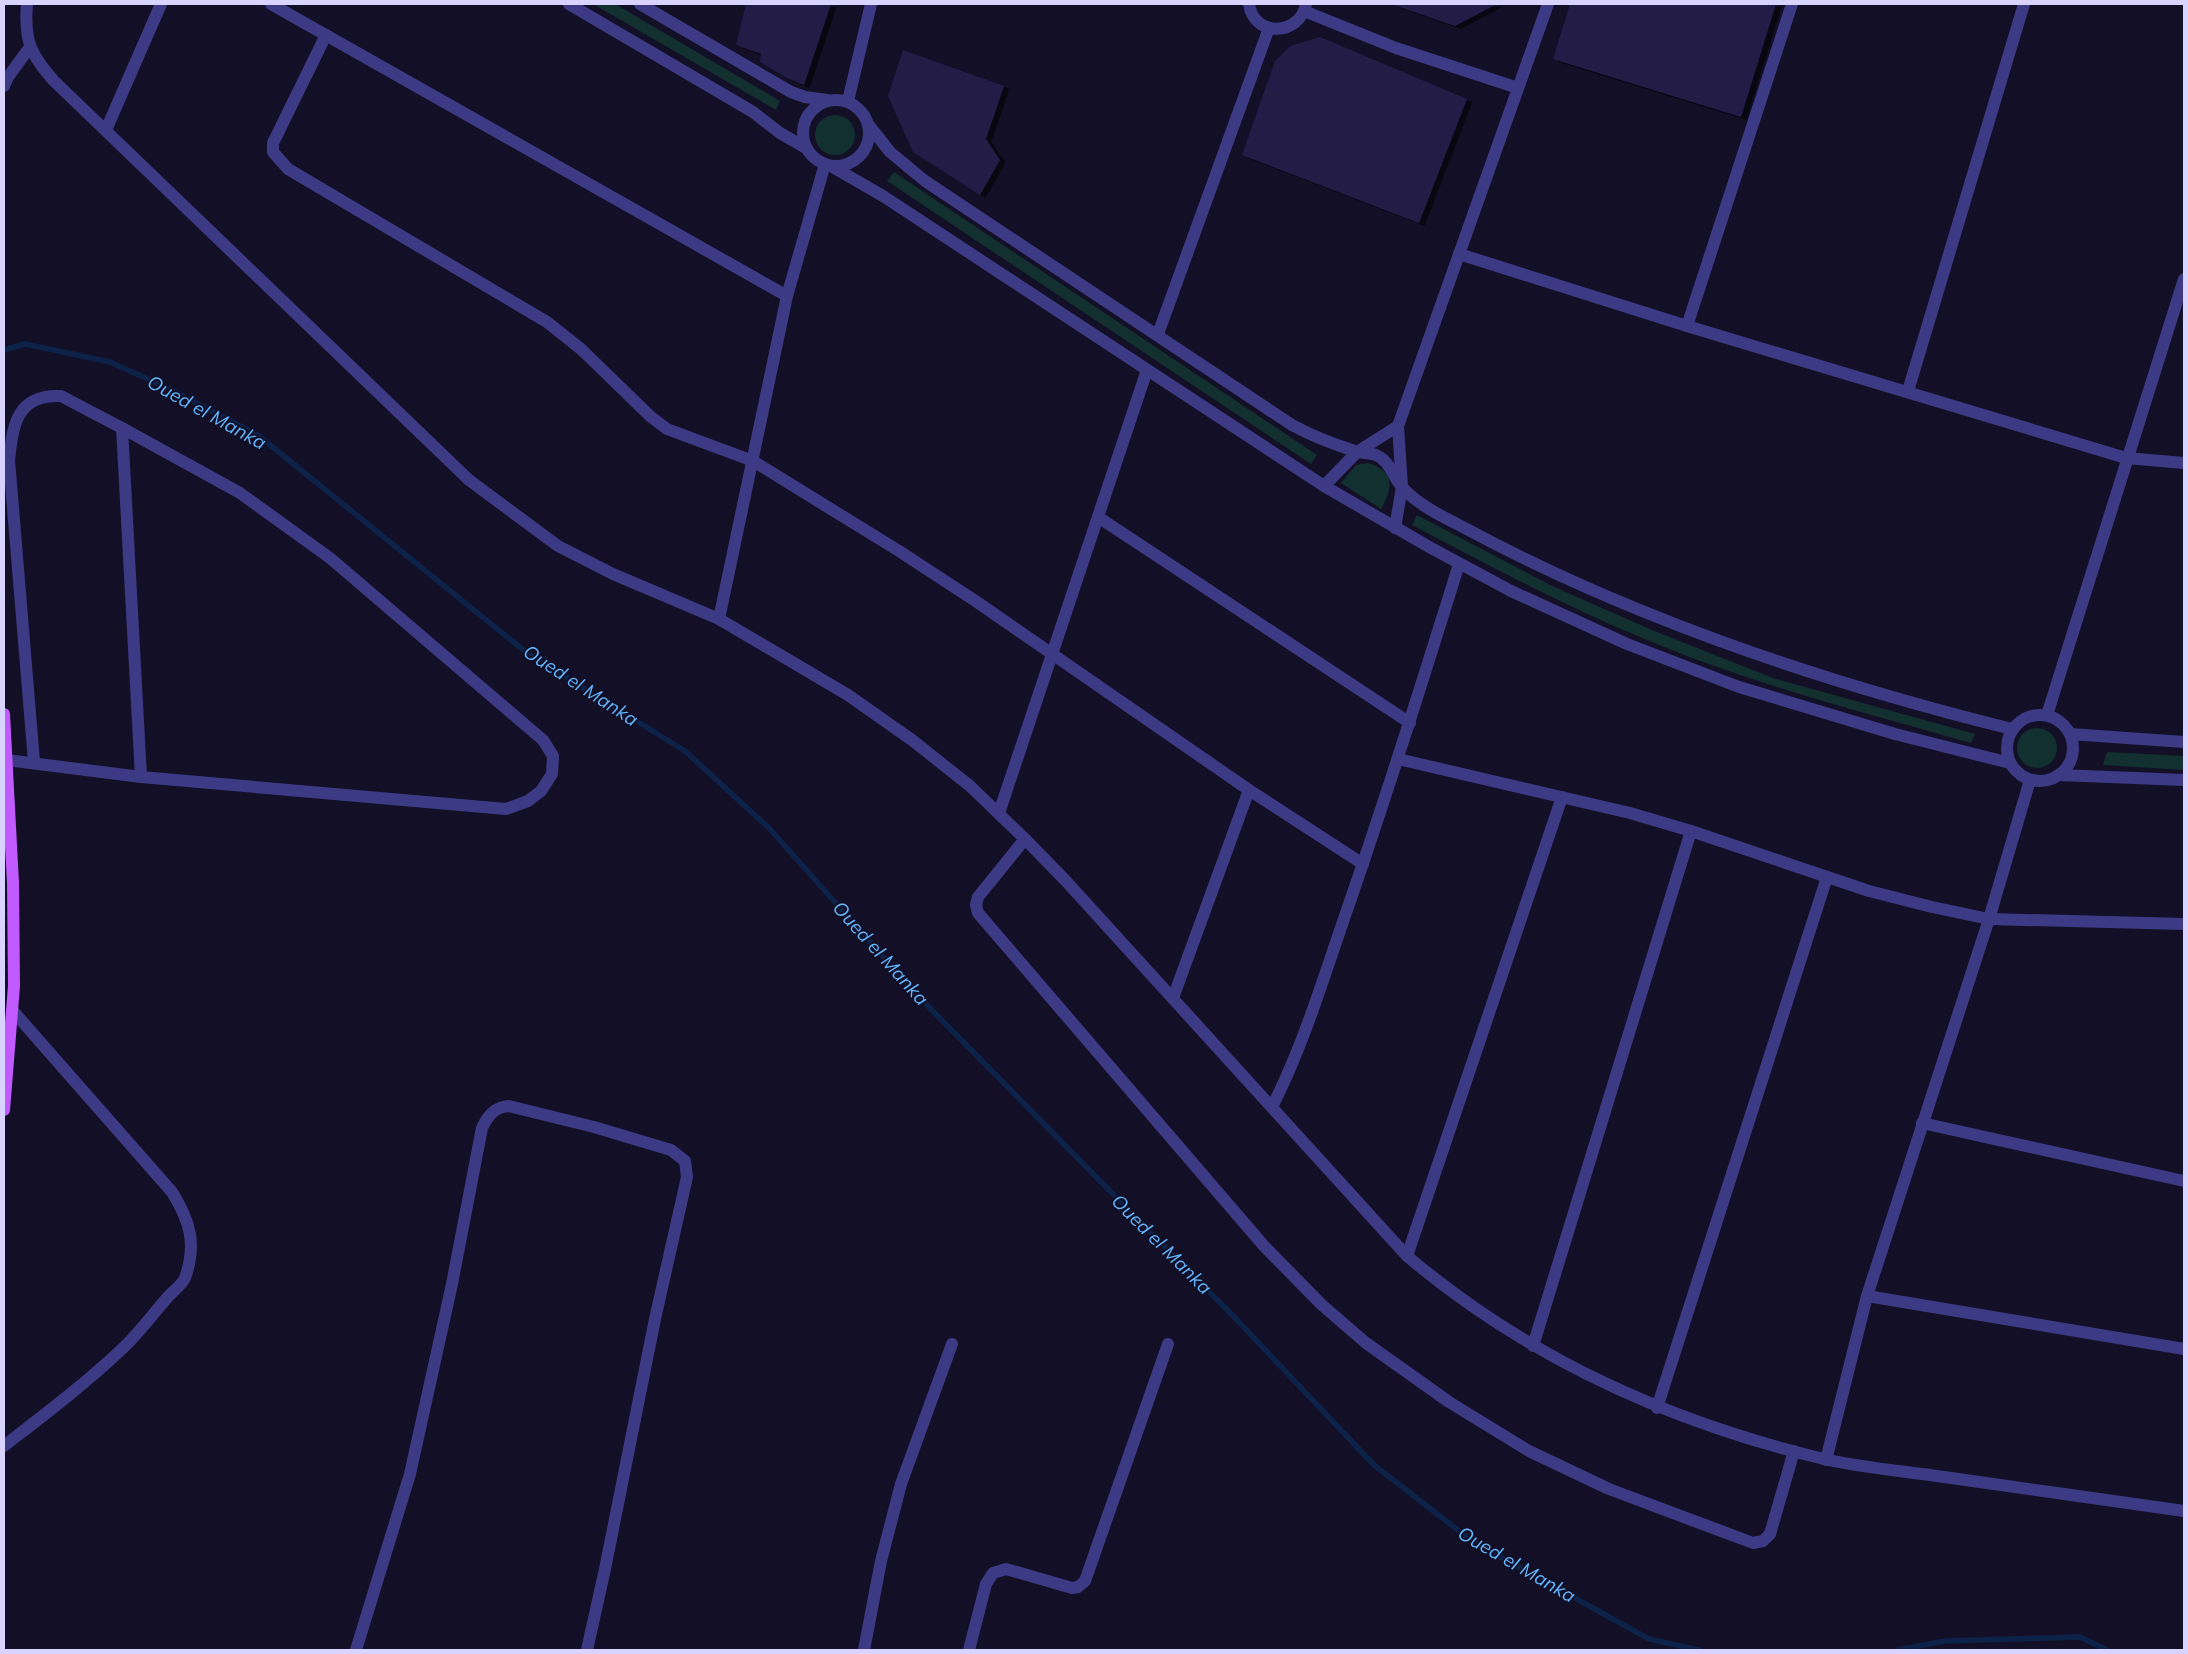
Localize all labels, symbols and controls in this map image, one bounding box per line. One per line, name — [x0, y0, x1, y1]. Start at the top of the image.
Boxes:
water label: Oued el Manka — [143, 369, 271, 455]
water label: Oued el Manka — [519, 639, 643, 731]
water label: Oued el Manka — [828, 896, 934, 1010]
water label: Oued el Manka — [1107, 1189, 1217, 1299]
water label: Oued el Manka — [1454, 1521, 1580, 1607]

